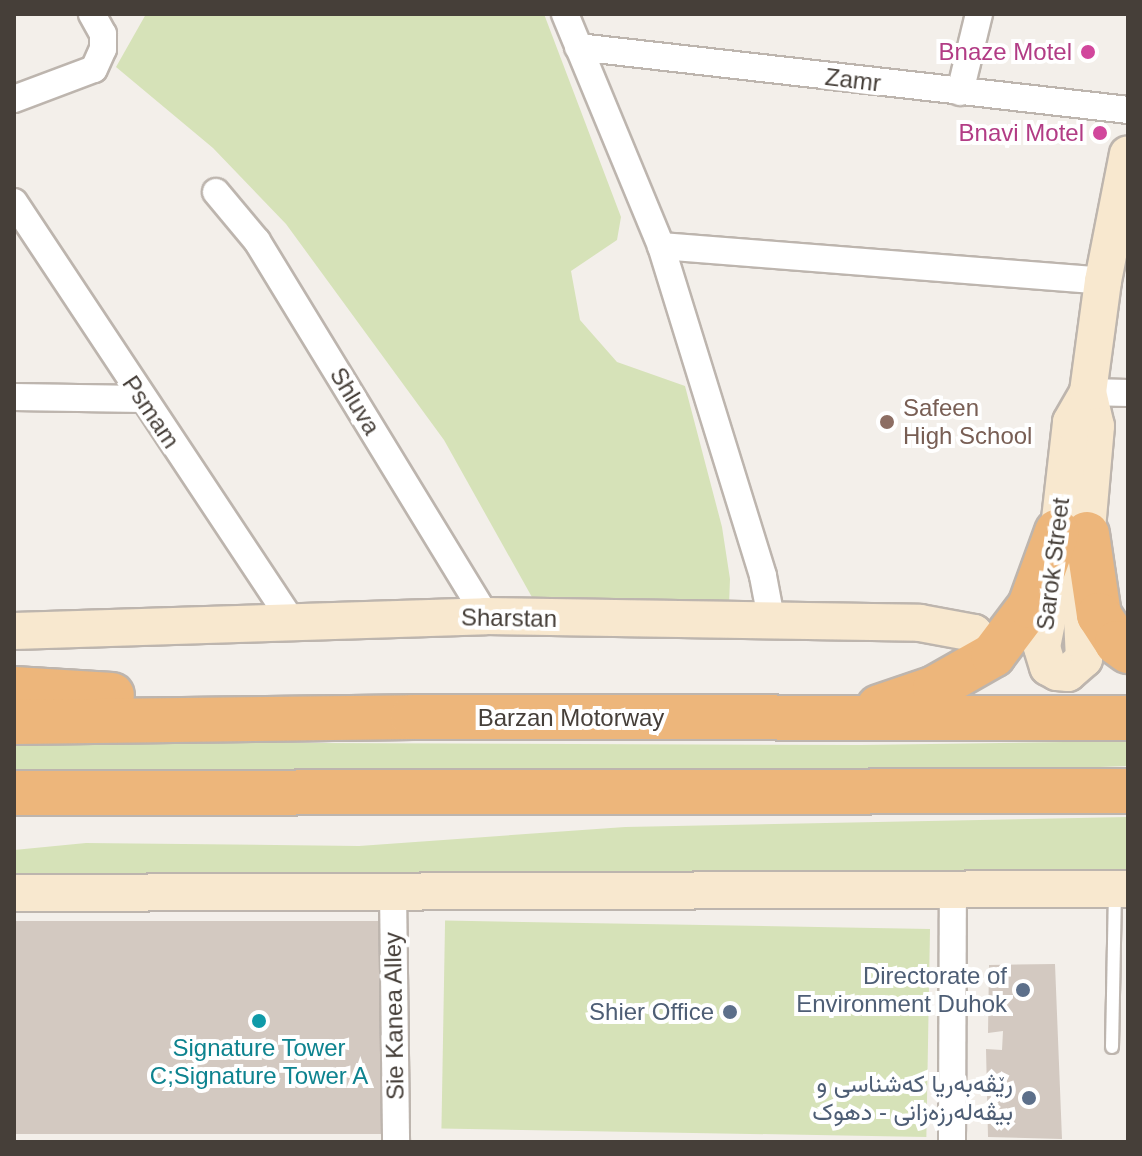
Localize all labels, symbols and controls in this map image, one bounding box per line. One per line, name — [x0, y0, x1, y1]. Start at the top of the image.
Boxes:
place label: Bnaze Motel — [939, 38, 1072, 66]
marker: Bnaze Motel — [1079, 43, 1097, 61]
street label: Zamr — [823, 62, 883, 98]
place label: Bnavi Motel — [959, 119, 1084, 147]
marker: Bnavi Motel — [1091, 124, 1109, 142]
street label: Shluva — [324, 362, 386, 440]
street label: Psmam — [116, 370, 186, 454]
place label: Safeen High School — [903, 394, 1032, 450]
marker: Safeen High School — [878, 413, 896, 431]
street label: Sarok Street — [1031, 496, 1075, 632]
street label: Sharstan — [461, 603, 557, 633]
street label: Barzan Motorway — [478, 704, 664, 732]
street label: Sie Kanea Alley — [378, 931, 410, 1101]
place label: Directorate of Environment Duhok — [796, 962, 1007, 1018]
marker: Directorate of Environment Duhok — [1014, 981, 1032, 999]
place label: Shier Office — [589, 998, 714, 1026]
marker: Shier Office — [721, 1003, 739, 1021]
marker: Signature Tower C;Signature Tower A — [250, 1012, 268, 1030]
place label: Signature Tower C;Signature Tower A — [149, 1034, 369, 1090]
place label: رێڤەبەریا کەشناسی و بیڤەلەرزەزانی - دهوک — [812, 1070, 1013, 1126]
marker: رێڤەبەریا کەشناسی و بیڤەلەرزەزانی - دهوک — [1020, 1089, 1038, 1107]

